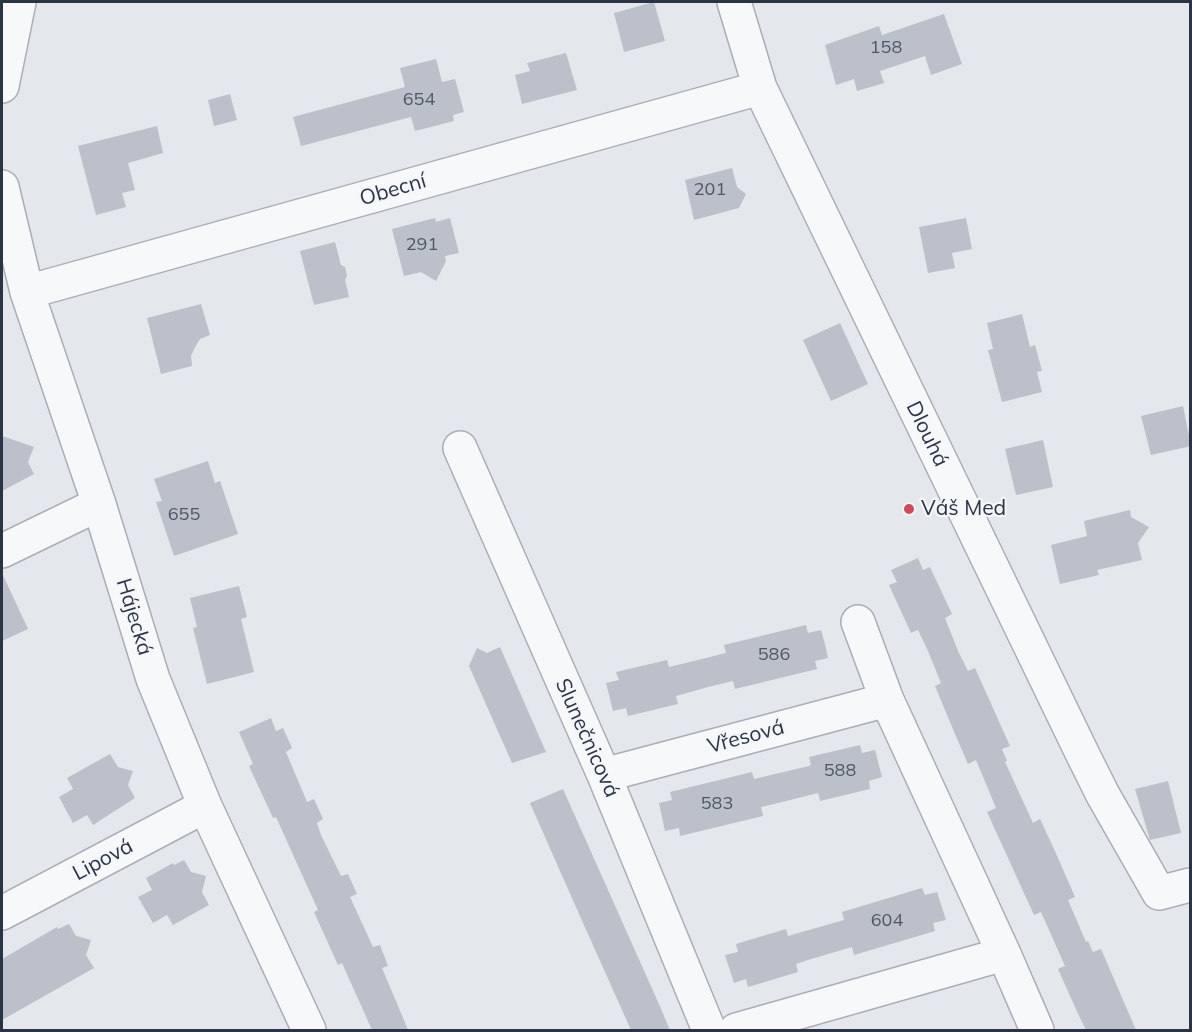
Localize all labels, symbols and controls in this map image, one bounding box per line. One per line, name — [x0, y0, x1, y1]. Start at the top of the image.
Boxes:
house number: 158 — [870, 37, 902, 59]
house number: 654 — [403, 89, 435, 111]
street label: Obecní — [357, 169, 429, 211]
house number: 201 — [694, 179, 726, 201]
house number: 291 — [406, 234, 438, 256]
street label: Dlouhá — [900, 397, 954, 471]
place label: Váš Med — [921, 496, 1006, 522]
marker: Váš Med — [902, 502, 916, 516]
house number: 655 — [168, 504, 200, 526]
street label: Hájecká — [110, 576, 158, 658]
house number: 586 — [758, 644, 790, 666]
street label: Slunečnicová — [550, 675, 624, 801]
street label: Vřesová — [705, 715, 787, 759]
house number: 588 — [824, 760, 856, 782]
house number: 583 — [701, 793, 733, 815]
street label: Lipová — [69, 834, 137, 886]
house number: 604 — [871, 910, 903, 932]

